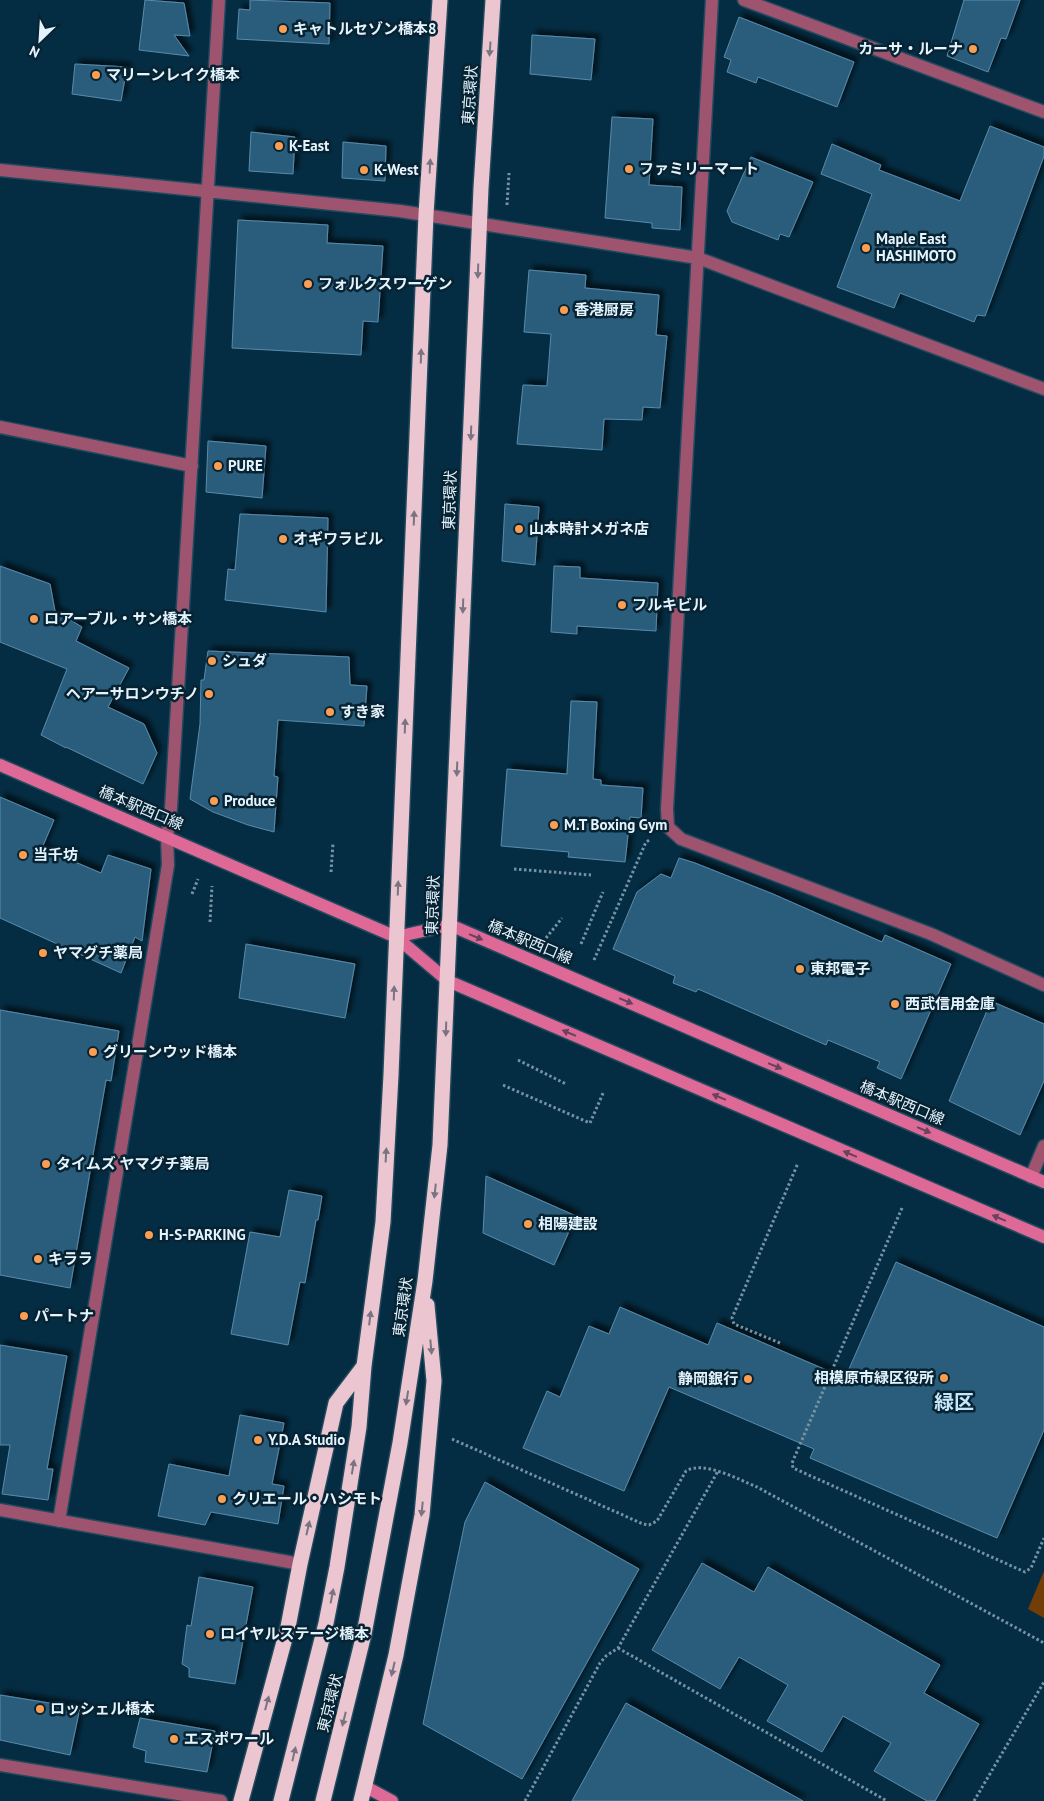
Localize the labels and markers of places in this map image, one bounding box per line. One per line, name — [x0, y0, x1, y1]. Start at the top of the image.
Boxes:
place label: キャトルセゾン橋本8 — [293, 19, 437, 38]
marker: キャトルセゾン橋本8 — [277, 23, 289, 35]
place label: カーサ・ルーナ — [858, 39, 963, 58]
marker: カーサ・ルーナ — [967, 43, 979, 55]
place label: マリーンレイク橋本 — [106, 65, 240, 84]
marker: マリーンレイク橋本 — [90, 69, 102, 81]
place label: K-East — [289, 136, 330, 155]
marker: K-East — [273, 140, 285, 152]
place label: ファミリーマート — [639, 159, 759, 178]
place label: K-West — [374, 160, 419, 179]
marker: ファミリーマート — [623, 163, 635, 175]
marker: K-West — [358, 164, 370, 176]
place label: Maple East HASHIMOTO — [876, 229, 956, 265]
marker: Maple East HASHIMOTO — [860, 242, 872, 254]
place label: フォルクスワーゲン — [318, 274, 453, 293]
marker: フォルクスワーゲン — [302, 278, 314, 290]
place label: 香港厨房 — [574, 300, 634, 319]
marker: 香港厨房 — [558, 304, 570, 316]
place label: PURE — [228, 456, 263, 475]
marker: PURE — [212, 460, 224, 472]
place label: 山本時計メガネ店 — [529, 519, 649, 538]
marker: 山本時計メガネ店 — [513, 523, 525, 535]
place label: オギワラビル — [293, 529, 383, 548]
marker: オギワラビル — [277, 533, 289, 545]
place label: フルキビル — [632, 595, 707, 614]
marker: フルキビル — [616, 599, 628, 611]
place label: ロアーブル・サン橋本 — [44, 609, 192, 628]
marker: ロアーブル・サン橋本 — [28, 613, 40, 625]
place label: シュダ — [222, 651, 267, 670]
marker: シュダ — [206, 655, 218, 667]
place label: ヘアーサロンウチノ — [66, 684, 199, 703]
marker: ヘアーサロンウチノ — [203, 688, 215, 700]
place label: すき家 — [340, 702, 385, 721]
marker: すき家 — [324, 706, 336, 718]
place label: Produce — [224, 791, 276, 810]
marker: Produce — [208, 795, 220, 807]
place label: M.T Boxing Gym — [564, 815, 667, 834]
marker: M.T Boxing Gym — [548, 819, 560, 831]
place label: 当千坊 — [33, 845, 78, 864]
marker: 当千坊 — [17, 849, 29, 861]
place label: ヤマグチ薬局 — [53, 943, 143, 962]
marker: ヤマグチ薬局 — [37, 947, 49, 959]
place label: 東邦電子 — [810, 959, 870, 978]
marker: 東邦電子 — [794, 963, 806, 975]
place label: 西武信用金庫 — [905, 994, 995, 1013]
marker: 西武信用金庫 — [889, 998, 901, 1010]
place label: グリーンウッド橋本 — [103, 1042, 237, 1061]
marker: グリーンウッド橋本 — [87, 1046, 99, 1058]
place label: タイムズ ヤマグチ薬局 — [56, 1154, 210, 1173]
marker: タイムズ ヤマグチ薬局 — [40, 1158, 52, 1170]
place label: 相陽建設 — [538, 1214, 598, 1233]
marker: 相陽建設 — [522, 1218, 534, 1230]
place label: H-S-PARKING — [159, 1225, 246, 1244]
marker: H-S-PARKING — [143, 1229, 155, 1241]
place label: キララ — [48, 1249, 93, 1268]
marker: キララ — [32, 1253, 44, 1265]
place label: パートナ — [34, 1306, 94, 1325]
marker: パートナ — [18, 1310, 30, 1322]
place label: 相模原市緑区役所 — [814, 1368, 934, 1387]
place label: 静岡銀行 — [678, 1369, 738, 1388]
marker: 相模原市緑区役所 — [938, 1372, 950, 1384]
marker: 静岡銀行 — [742, 1373, 754, 1385]
place label: Y.D.A Studio — [267, 1430, 345, 1449]
marker: Y.D.A Studio — [252, 1434, 264, 1446]
place label: クリエール・ハシモト — [232, 1489, 382, 1508]
marker: クリエール・ハシモト — [216, 1493, 228, 1505]
place label: ロイヤルステージ橋本 — [220, 1624, 369, 1643]
marker: ロイヤルステージ橋本 — [204, 1628, 216, 1640]
place label: ロッシェル橋本 — [50, 1699, 155, 1718]
marker: ロッシェル橋本 — [34, 1703, 46, 1715]
place label: エスポワール — [184, 1729, 274, 1748]
marker: エスポワール — [168, 1733, 180, 1745]

